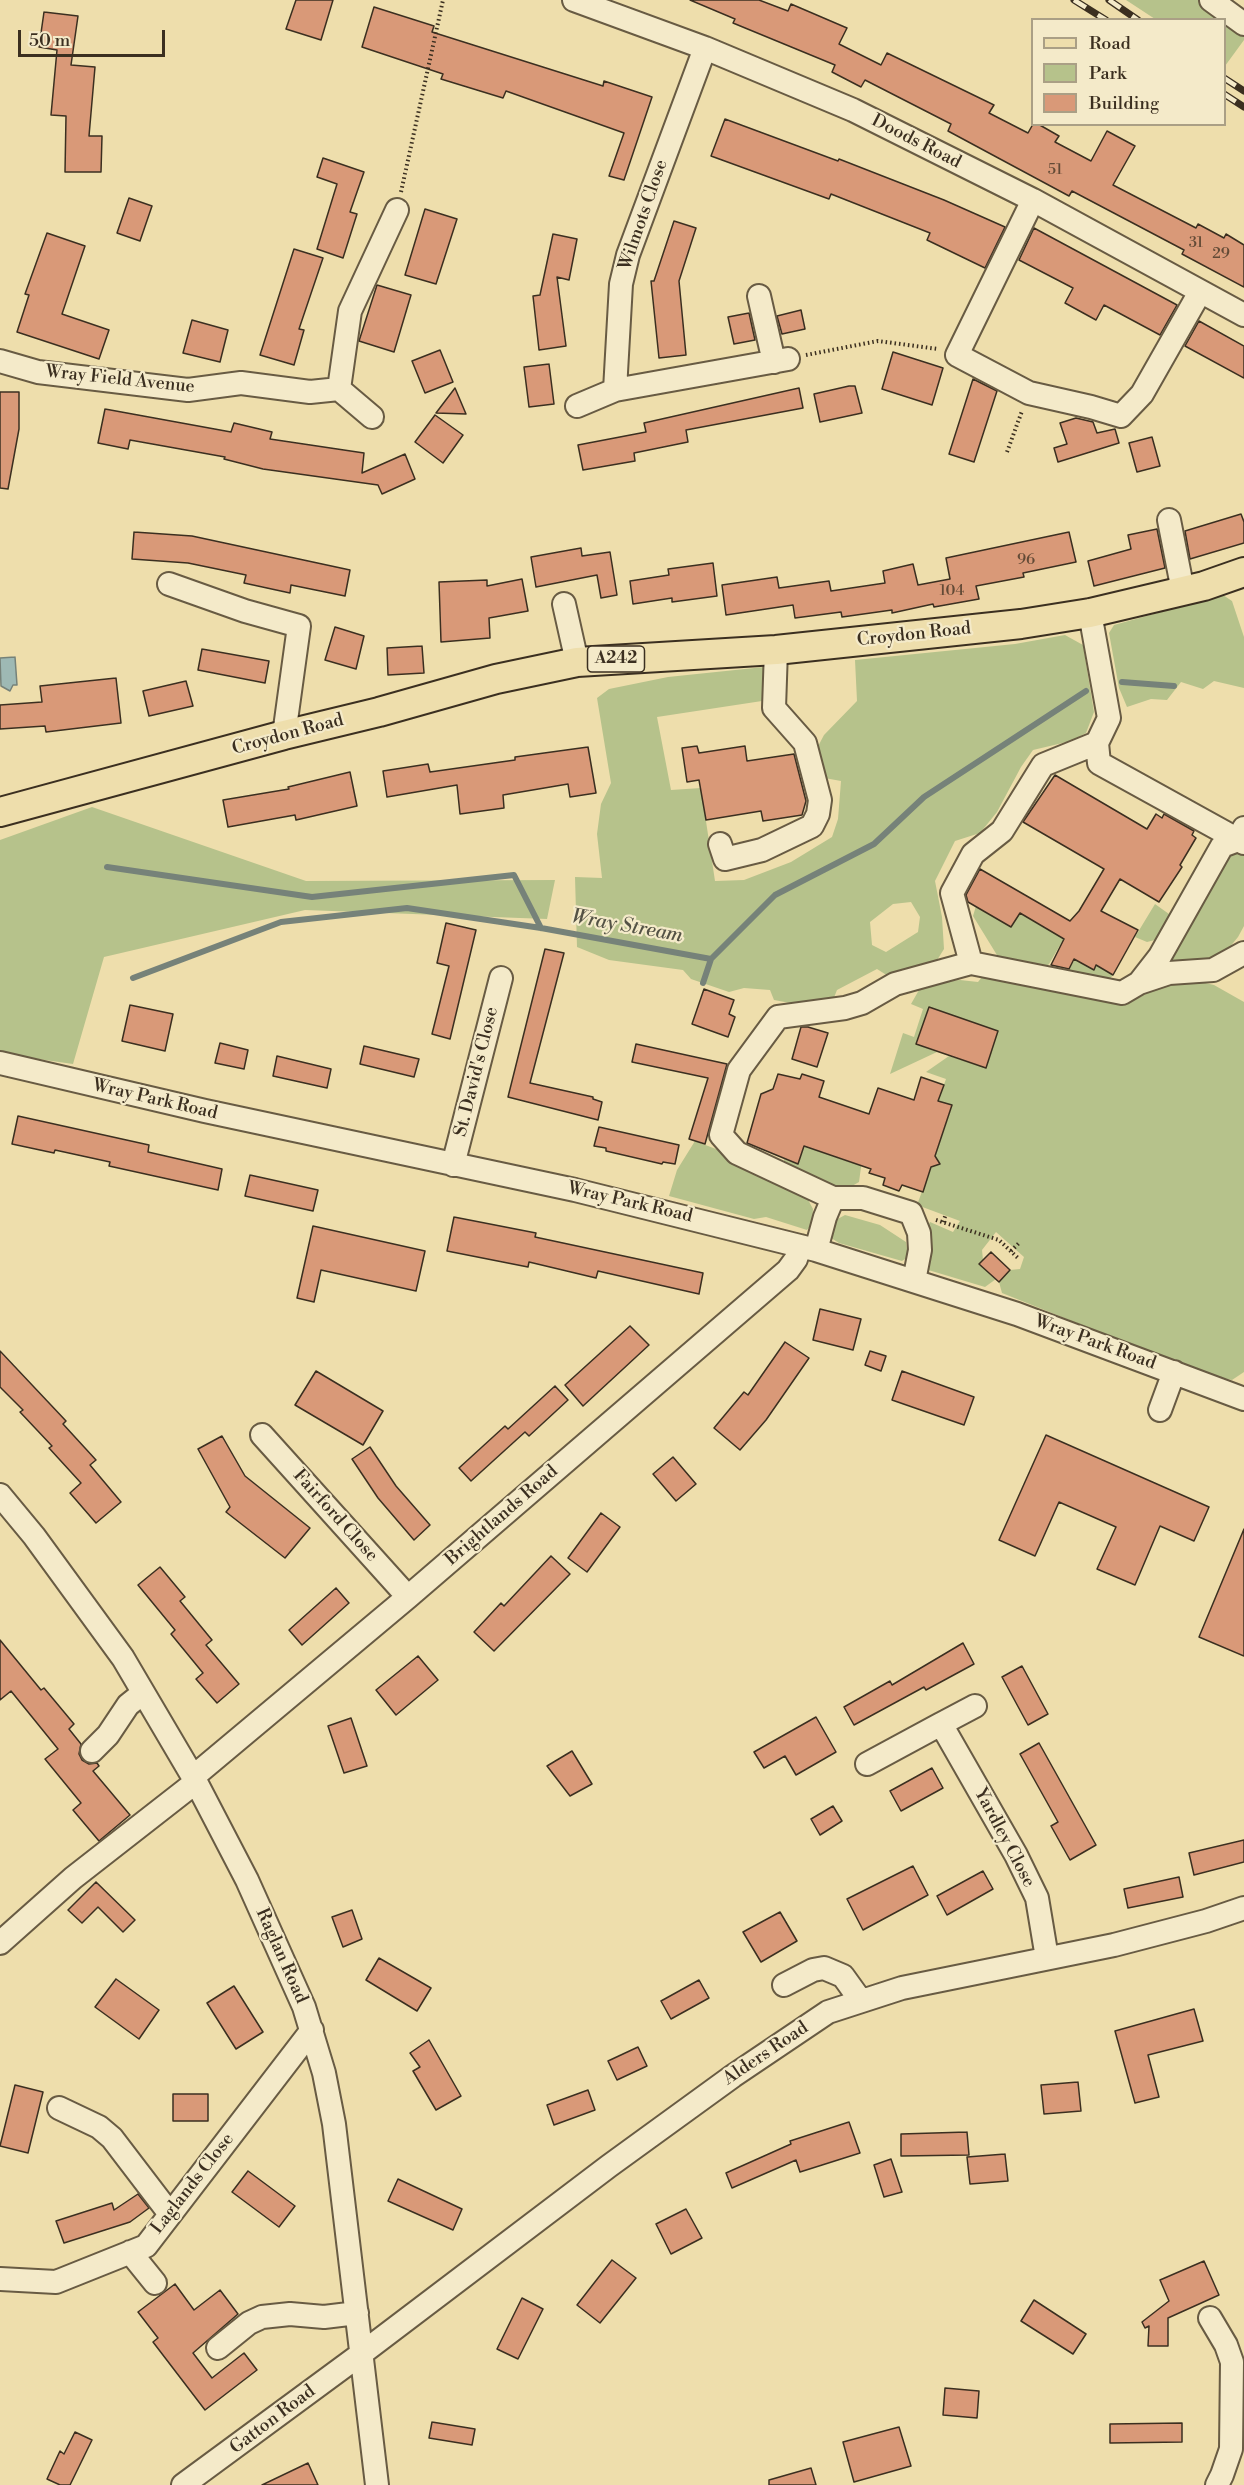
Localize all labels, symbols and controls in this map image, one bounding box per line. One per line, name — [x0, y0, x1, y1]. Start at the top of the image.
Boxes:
scale bar — [21, 18, 168, 56]
legend — [1031, 18, 1226, 126]
text: 50 m — [29, 29, 70, 52]
text: Road — [1089, 32, 1131, 55]
text: Park — [1089, 62, 1126, 85]
text: Building — [1089, 92, 1159, 115]
street label: Doods Road — [868, 110, 964, 174]
street label: Wilmots Close — [615, 157, 673, 273]
house number: 51 — [1048, 161, 1062, 179]
house number: 31 — [1189, 234, 1203, 252]
house number: 29 — [1212, 245, 1230, 263]
street label: Wray Field Avenue — [44, 361, 196, 399]
house number: 96 — [1017, 551, 1035, 569]
house number: 104 — [940, 582, 964, 600]
street label: Croydon Road — [856, 618, 972, 652]
road number: A242 — [588, 646, 644, 672]
street label: Croydon Road — [230, 710, 346, 760]
water label: Wray Stream — [570, 905, 684, 949]
street label: St. David's Close — [450, 1005, 504, 1139]
street label: Wray Park Road — [90, 1075, 220, 1125]
street label: Wray Park Road — [565, 1178, 695, 1228]
street label: Wray Park Road — [1031, 1311, 1159, 1375]
street label: Brightlands Road — [441, 1461, 563, 1571]
street label: Fairford Close — [288, 1465, 382, 1567]
street label: Yardley Close — [969, 1785, 1039, 1891]
street label: Raglan Road — [250, 1905, 312, 2007]
street label: Alders Road — [719, 2018, 813, 2090]
street label: Laglands Close — [147, 2129, 239, 2239]
street label: Gatton Road — [226, 2381, 320, 2459]

